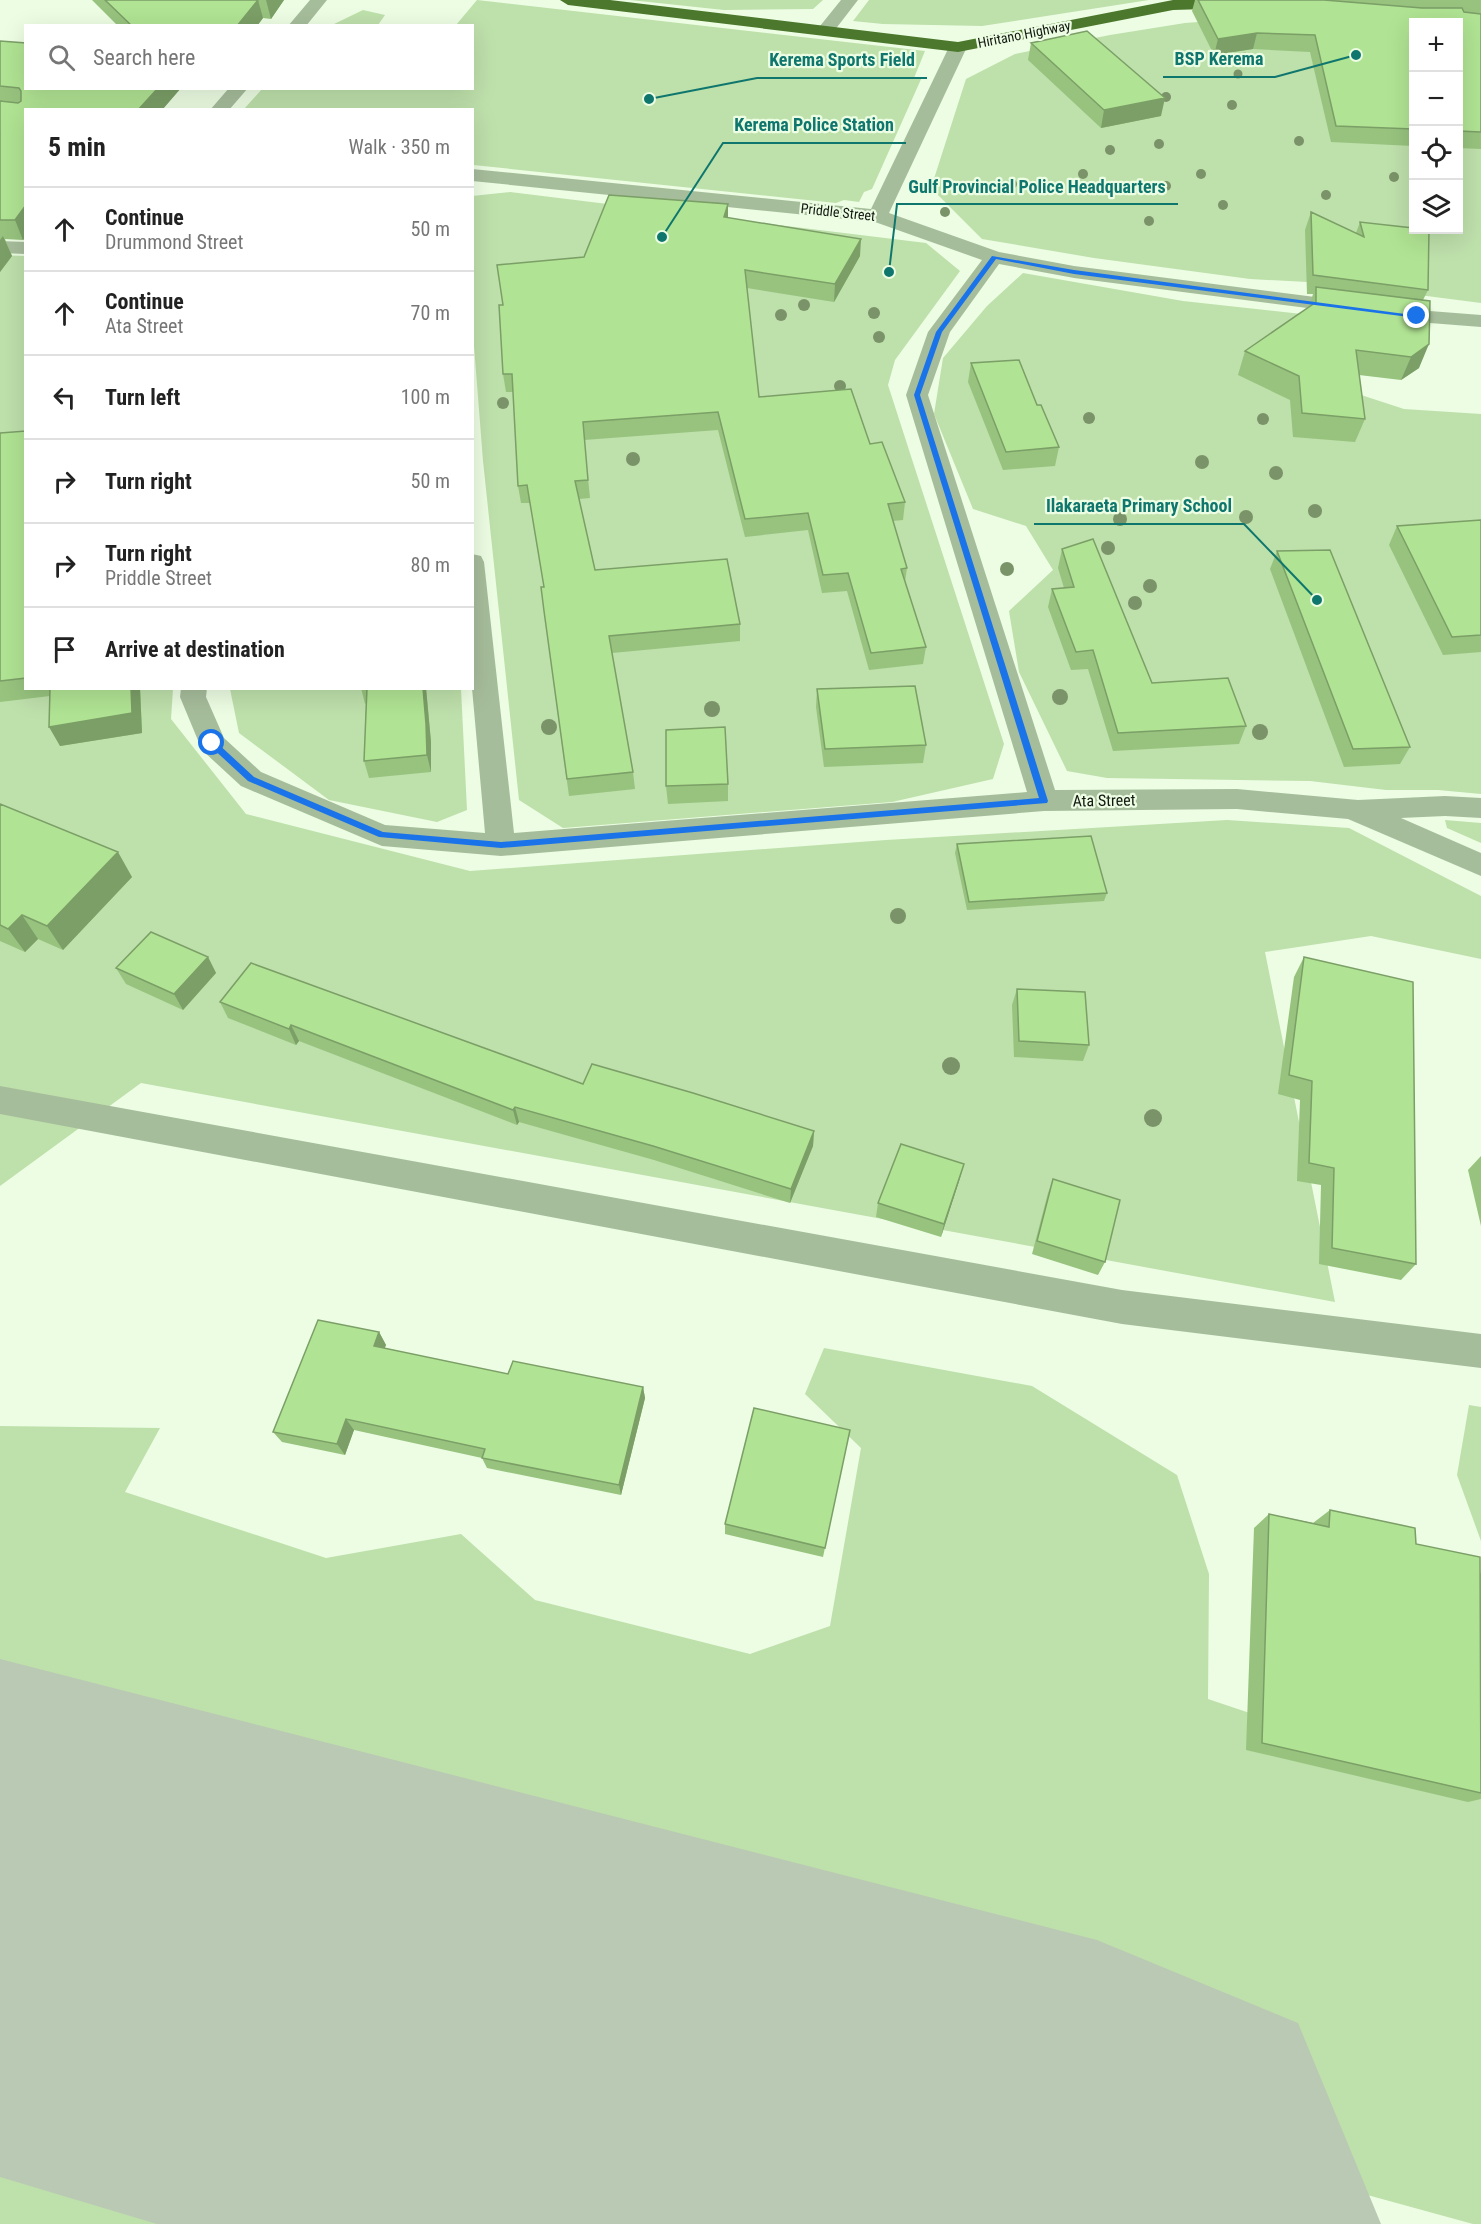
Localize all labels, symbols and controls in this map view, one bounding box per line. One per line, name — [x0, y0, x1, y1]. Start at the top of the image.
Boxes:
street label: Hiritano Highway — [976, 17, 1072, 51]
map controls — [1409, 18, 1463, 234]
button: + — [1409, 18, 1463, 72]
search box — [24, 24, 474, 90]
icon: search — [45, 41, 78, 74]
callout: BSP Kerema — [1163, 41, 1275, 77]
callout: Kerema Sports Field — [757, 42, 927, 78]
text: Search here — [93, 45, 195, 70]
text: BSP Kerema — [1175, 48, 1263, 69]
text: Kerema Sports Field — [769, 49, 915, 70]
button: − — [1409, 72, 1463, 126]
callout: Kerema Police Station — [723, 107, 906, 143]
text: Kerema Police Station — [734, 114, 894, 135]
button: locate — [1409, 126, 1463, 180]
text: 5 min — [48, 132, 106, 162]
text: Walk · 350 m — [349, 135, 450, 159]
callout: Gulf Provincial Police Headquarters — [897, 168, 1178, 204]
text: Gulf Provincial Police Headquarters — [908, 176, 1166, 197]
button: layers — [1409, 180, 1463, 234]
street label: Priddle Street — [800, 200, 876, 224]
text: Continue — [105, 205, 184, 230]
icon: ahead — [48, 213, 81, 246]
text: 50 m — [411, 217, 450, 241]
text: Drummond Street — [105, 230, 243, 254]
text: Continue — [105, 289, 184, 314]
icon: ahead — [48, 297, 81, 330]
text: 70 m — [411, 301, 450, 325]
route end — [1403, 302, 1429, 328]
text: Ata Street — [105, 314, 183, 338]
icon: left — [48, 381, 81, 414]
text: Turn left — [105, 385, 180, 410]
text: 100 m — [401, 385, 450, 409]
icon: right — [48, 465, 81, 498]
text: Turn right — [105, 469, 192, 494]
text: 50 m — [411, 469, 450, 493]
callout: Ilakaraeta Primary School — [1034, 488, 1244, 524]
text: Ilakaraeta Primary School — [1046, 495, 1232, 516]
text: Turn right — [105, 541, 192, 566]
icon: right — [48, 549, 81, 582]
text: 80 m — [411, 553, 450, 577]
text: Priddle Street — [105, 566, 212, 590]
icon: arrive — [48, 633, 81, 666]
text: Arrive at destination — [105, 637, 285, 662]
route start — [198, 729, 224, 755]
street label: Ata Street — [1073, 790, 1136, 811]

